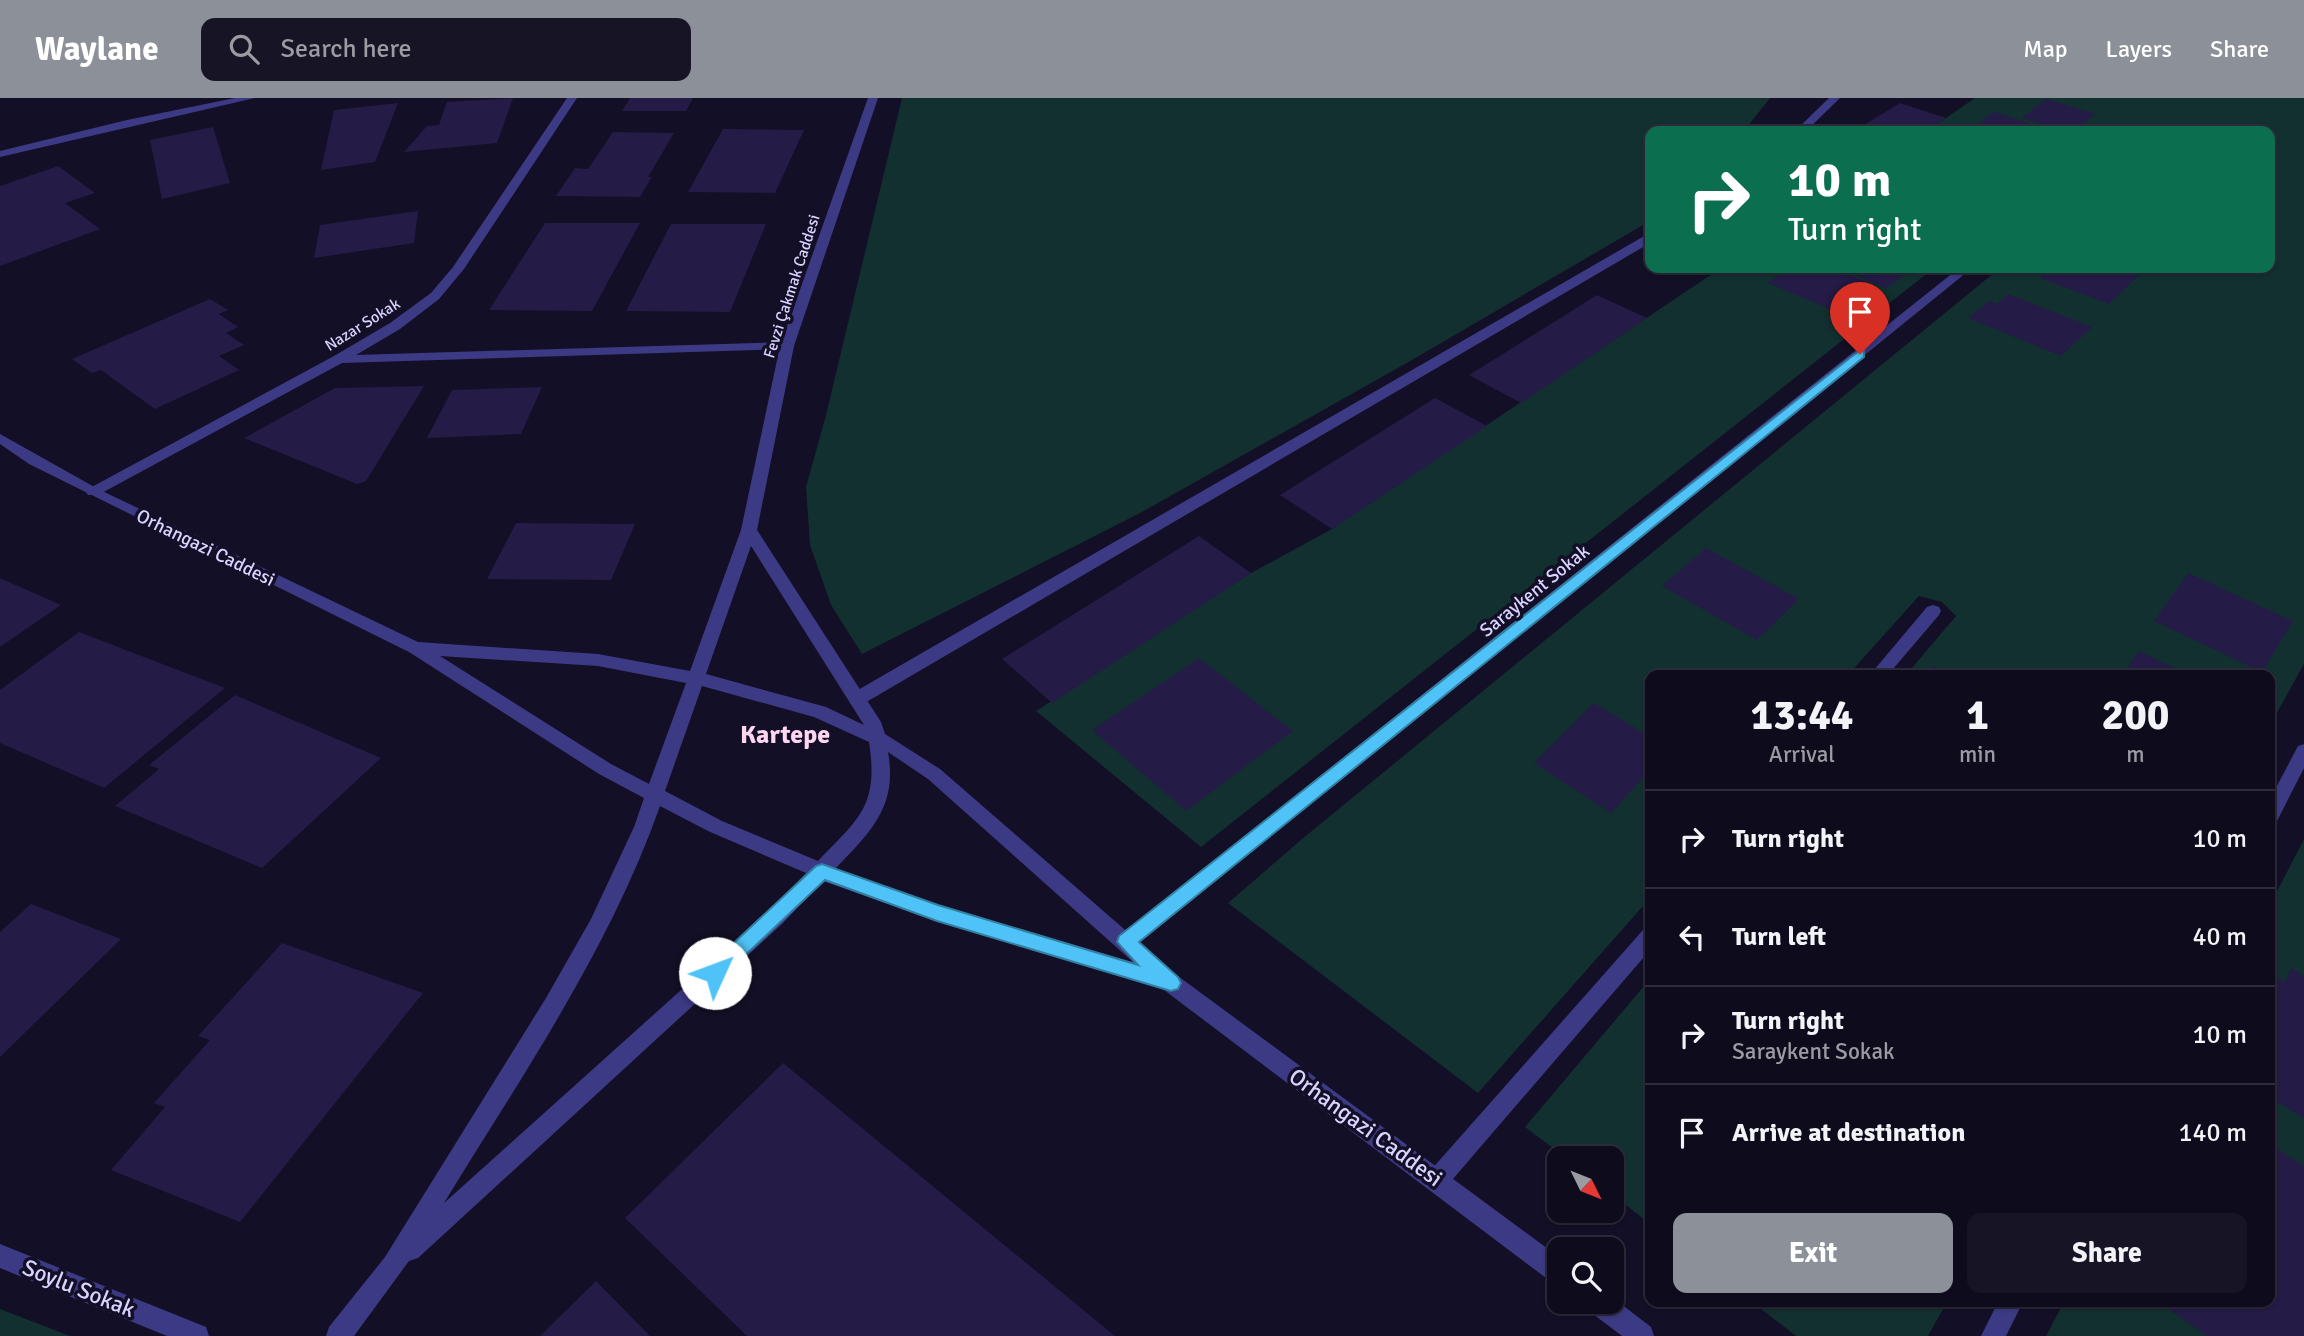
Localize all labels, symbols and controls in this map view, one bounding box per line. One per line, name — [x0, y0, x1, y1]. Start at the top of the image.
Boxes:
search box — [201, 18, 691, 81]
text: Waylane — [35, 29, 159, 70]
icon: search — [225, 30, 263, 68]
text: Search here — [281, 33, 412, 65]
text: Map — [2023, 34, 2068, 64]
text: Layers — [2106, 34, 2172, 64]
text: Share — [2210, 34, 2269, 64]
text: 10 m — [1788, 150, 1891, 210]
icon: right — [1673, 154, 1764, 245]
text: Turn right — [1788, 210, 1921, 249]
street label: Fevzi Çakmak Caddesi — [759, 212, 825, 361]
pin — [1830, 282, 1890, 354]
icon: arrive — [1841, 293, 1879, 331]
street label: Nazar Sokak — [321, 294, 404, 356]
street label: Orhangazi Caddesi — [132, 504, 279, 592]
street label: Saraykent Sokak — [1475, 539, 1595, 642]
text: 13:44 — [1750, 690, 1854, 741]
text: 1 — [1966, 690, 1989, 741]
text: 200 — [2101, 690, 2170, 741]
district label: Kartepe — [740, 719, 830, 751]
text: Arrival — [1769, 740, 1835, 769]
text: min — [1959, 740, 1996, 769]
text: m — [2126, 740, 2145, 769]
icon: right — [1673, 820, 1711, 858]
text: Turn right — [1732, 823, 1844, 855]
text: 10 m — [2192, 823, 2247, 855]
icon: left — [1673, 918, 1711, 956]
text: Turn left — [1732, 921, 1826, 953]
text: 40 m — [2192, 921, 2247, 953]
position arrow — [678, 936, 752, 1010]
text: Turn right — [1732, 1005, 1844, 1037]
icon: right — [1673, 1016, 1711, 1054]
text: 10 m — [2192, 1019, 2247, 1051]
text: Saraykent Sokak — [1732, 1037, 1895, 1066]
street label: Orhangazi Caddesi — [1283, 1062, 1448, 1193]
icon: arrive — [1673, 1114, 1711, 1152]
text: Arrive at destination — [1732, 1117, 1965, 1149]
text: 140 m — [2178, 1117, 2247, 1149]
north arrow — [1547, 1146, 1624, 1223]
map controls — [1547, 1146, 1624, 1314]
button: Exit — [1673, 1213, 1953, 1293]
button: Share — [1967, 1213, 2247, 1293]
button: search — [1547, 1237, 1624, 1314]
street label: Soylu Sokak — [18, 1253, 140, 1324]

